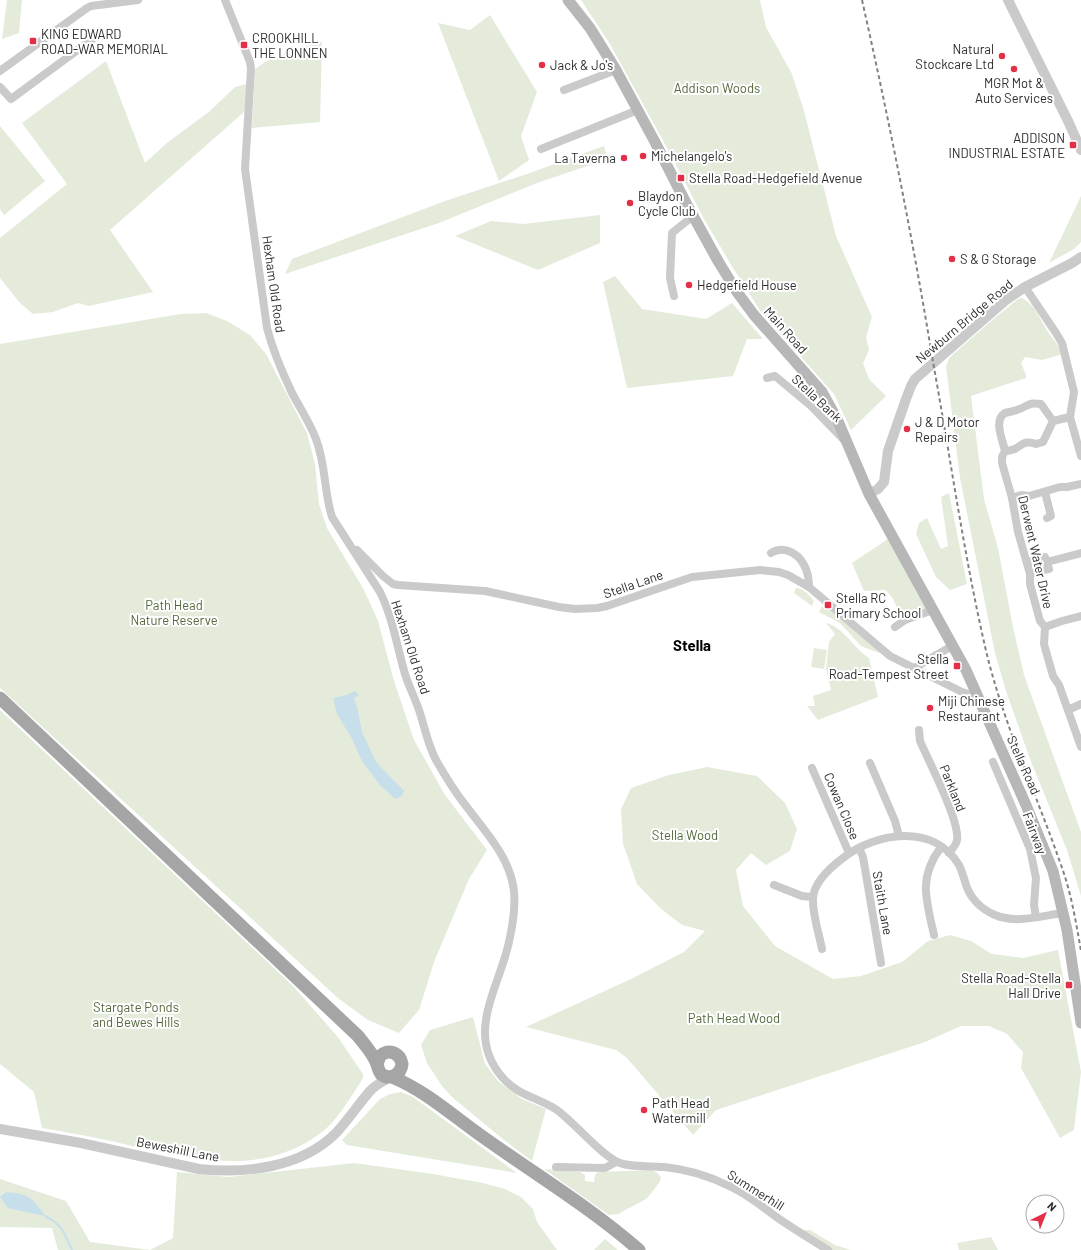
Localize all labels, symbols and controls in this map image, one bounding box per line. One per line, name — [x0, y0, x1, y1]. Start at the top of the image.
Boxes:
place label: KING EDWARD ROAD-WAR MEMORIAL — [41, 26, 168, 57]
place label: CROOKHILL THE LONNEN — [252, 30, 328, 61]
marker: KING EDWARD ROAD-WAR MEMORIAL — [28, 36, 38, 46]
marker: CROOKHILL THE LONNEN — [239, 40, 249, 50]
place label: Natural Stockcare Ltd — [915, 41, 994, 72]
marker: Natural Stockcare Ltd — [997, 51, 1007, 61]
place label: Jack & Jo's — [550, 57, 613, 73]
marker: Jack & Jo's — [537, 60, 547, 70]
marker: MGR Mot & Auto Services — [1009, 64, 1019, 74]
place label: MGR Mot & Auto Services — [975, 75, 1053, 106]
park label: Addison Woods — [674, 80, 760, 96]
place label: ADDISON INDUSTRIAL ESTATE — [948, 130, 1065, 161]
marker: ADDISON INDUSTRIAL ESTATE — [1068, 140, 1078, 150]
place label: Michelangelo's — [651, 148, 732, 164]
place label: La Taverna — [554, 150, 616, 166]
marker: Michelangelo's — [638, 151, 648, 161]
marker: La Taverna — [619, 153, 629, 163]
place label: Stella Road-Hedgefield Avenue — [689, 170, 863, 186]
marker: Stella Road-Hedgefield Avenue — [676, 173, 686, 183]
place label: Blaydon Cycle Club — [638, 188, 696, 219]
marker: Blaydon Cycle Club — [625, 198, 635, 208]
street label: Hexham Old Road — [259, 234, 289, 334]
place label: S & G Storage — [960, 251, 1036, 267]
marker: S & G Storage — [947, 254, 957, 264]
street label: Newburn Bridge Road — [912, 276, 1016, 366]
place label: Hedgefield House — [697, 277, 797, 293]
marker: Hedgefield House — [684, 280, 694, 290]
street label: Main Road — [761, 303, 811, 357]
street label: Stella Bank — [789, 371, 846, 425]
place label: J & D Motor Repairs — [915, 414, 980, 445]
marker: J & D Motor Repairs — [902, 424, 912, 434]
street label: Derwent Water Drive — [1015, 494, 1057, 610]
street label: Stella Lane — [601, 566, 665, 602]
place label: Stella RC Primary School — [836, 590, 921, 621]
park label: Path Head Nature Reserve — [130, 597, 218, 628]
street label: Hexham Old Road — [388, 598, 434, 696]
marker: Stella RC Primary School — [823, 600, 833, 610]
district label: Stella — [673, 636, 711, 654]
place label: Stella Road-Tempest Street — [829, 651, 949, 682]
marker: Stella Road-Tempest Street — [952, 661, 962, 671]
place label: Miji Chinese Restaurant — [938, 693, 1005, 724]
marker: Miji Chinese Restaurant — [925, 703, 935, 713]
street label: Stella Road — [1004, 733, 1044, 797]
street label: Parkland — [936, 762, 970, 814]
street label: Cowan Close — [821, 770, 863, 842]
street label: Fairway — [1020, 810, 1050, 856]
park label: Stella Wood — [652, 827, 718, 843]
street label: Staith Lane — [870, 870, 896, 936]
place label: Stella Road-Stella Hall Drive — [961, 970, 1061, 1001]
marker: Stella Road-Stella Hall Drive — [1064, 980, 1074, 990]
park label: Stargate Ponds and Bewes Hills — [92, 999, 180, 1030]
park label: Path Head Wood — [688, 1010, 780, 1026]
place label: Path Head Watermill — [652, 1095, 710, 1126]
marker: Path Head Watermill — [639, 1105, 649, 1115]
street label: Beweshill Lane — [135, 1133, 221, 1165]
street label: Summerhill — [725, 1166, 787, 1214]
north arrow — [1025, 1194, 1065, 1234]
text: N — [1045, 1199, 1059, 1214]

